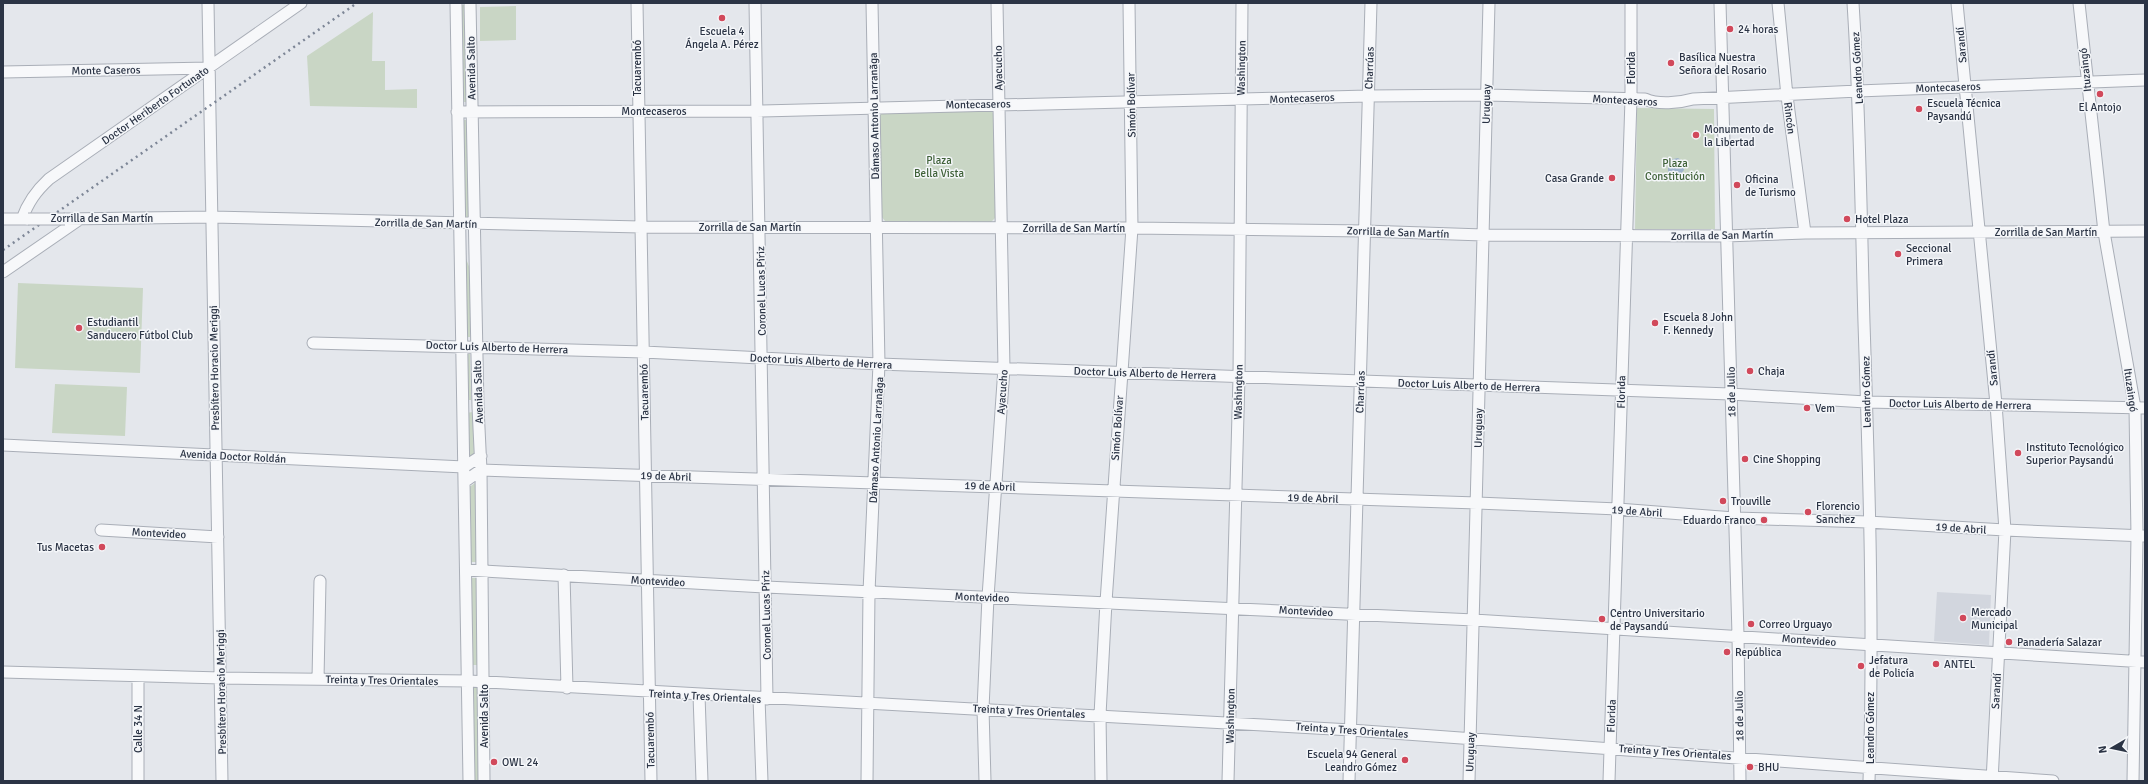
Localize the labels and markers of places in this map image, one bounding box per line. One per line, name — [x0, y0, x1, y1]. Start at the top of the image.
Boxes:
marker: Escuela 4 Ángela A. Pérez — [717, 13, 727, 23]
place label: 24 horas — [1738, 23, 1779, 36]
marker: 24 horas — [1725, 24, 1735, 34]
place label: Escuela 4 Ángela A. Pérez — [685, 25, 759, 51]
place label: Basílica Nuestra Señora del Rosario — [1679, 51, 1767, 77]
marker: Basílica Nuestra Señora del Rosario — [1666, 58, 1676, 68]
marker: El Antojo — [2095, 89, 2105, 99]
place label: Escuela Técnica Paysandú — [1927, 97, 2001, 123]
place label: El Antojo — [2079, 101, 2122, 114]
marker: Escuela Técnica Paysandú — [1914, 104, 1924, 114]
place label: Monumento de la Libertad — [1704, 123, 1774, 149]
marker: Monumento de la Libertad — [1691, 130, 1701, 140]
place label: Casa Grande — [1545, 172, 1604, 185]
marker: Casa Grande — [1607, 173, 1617, 183]
place label: Oficina de Turismo — [1745, 173, 1796, 199]
marker: Oficina de Turismo — [1732, 180, 1742, 190]
place label: Hotel Plaza — [1855, 213, 1909, 226]
marker: Hotel Plaza — [1842, 214, 1852, 224]
place label: Seccional Primera — [1906, 242, 1952, 268]
marker: Seccional Primera — [1893, 249, 1903, 259]
place label: Escuela 8 John F. Kennedy — [1663, 311, 1733, 337]
place label: Estudiantil Sanducero Fútbol Club — [87, 316, 193, 342]
marker: Escuela 8 John F. Kennedy — [1650, 318, 1660, 328]
marker: Estudiantil Sanducero Fútbol Club — [74, 323, 84, 333]
place label: Chaja — [1758, 365, 1785, 378]
marker: Chaja — [1745, 366, 1755, 376]
place label: Vem — [1815, 402, 1835, 415]
marker: Vem — [1802, 403, 1812, 413]
place label: Instituto Tecnológico Superior Paysandú — [2026, 441, 2124, 467]
marker: Instituto Tecnológico Superior Paysandú — [2013, 448, 2023, 458]
place label: Cine Shopping — [1753, 453, 1821, 466]
marker: Cine Shopping — [1740, 454, 1750, 464]
place label: Trouville — [1731, 495, 1771, 508]
marker: Trouville — [1718, 496, 1728, 506]
place label: Florencio Sanchez — [1816, 500, 1860, 526]
marker: Florencio Sanchez — [1803, 507, 1813, 517]
place label: Eduardo Franco — [1683, 514, 1756, 527]
marker: Eduardo Franco — [1759, 515, 1769, 525]
place label: Tus Macetas — [37, 541, 94, 554]
marker: Tus Macetas — [97, 542, 107, 552]
place label: Mercado Municipal — [1971, 606, 2018, 632]
place label: Centro Universitario de Paysandú — [1610, 607, 1705, 633]
marker: Mercado Municipal — [1958, 613, 1968, 623]
marker: Centro Universitario de Paysandú — [1597, 614, 1607, 624]
place label: Correo Urguayo — [1759, 618, 1832, 631]
marker: Correo Urguayo — [1746, 619, 1756, 629]
place label: Panadería Salazar — [2017, 636, 2102, 649]
marker: Panadería Salazar — [2004, 637, 2014, 647]
place label: República — [1735, 646, 1782, 659]
marker: República — [1722, 647, 1732, 657]
place label: Jefatura de Policía — [1869, 654, 1915, 680]
place label: ANTEL — [1944, 658, 1976, 671]
marker: ANTEL — [1931, 659, 1941, 669]
marker: Jefatura de Policía — [1856, 661, 1866, 671]
place label: Escuela 94 General Leandro Gómez — [1307, 748, 1397, 774]
marker: Escuela 94 General Leandro Gómez — [1400, 755, 1410, 765]
place label: OWL 24 — [502, 756, 539, 769]
marker: OWL 24 — [489, 757, 499, 767]
place label: BHU — [1758, 761, 1779, 774]
marker: BHU — [1745, 762, 1755, 772]

